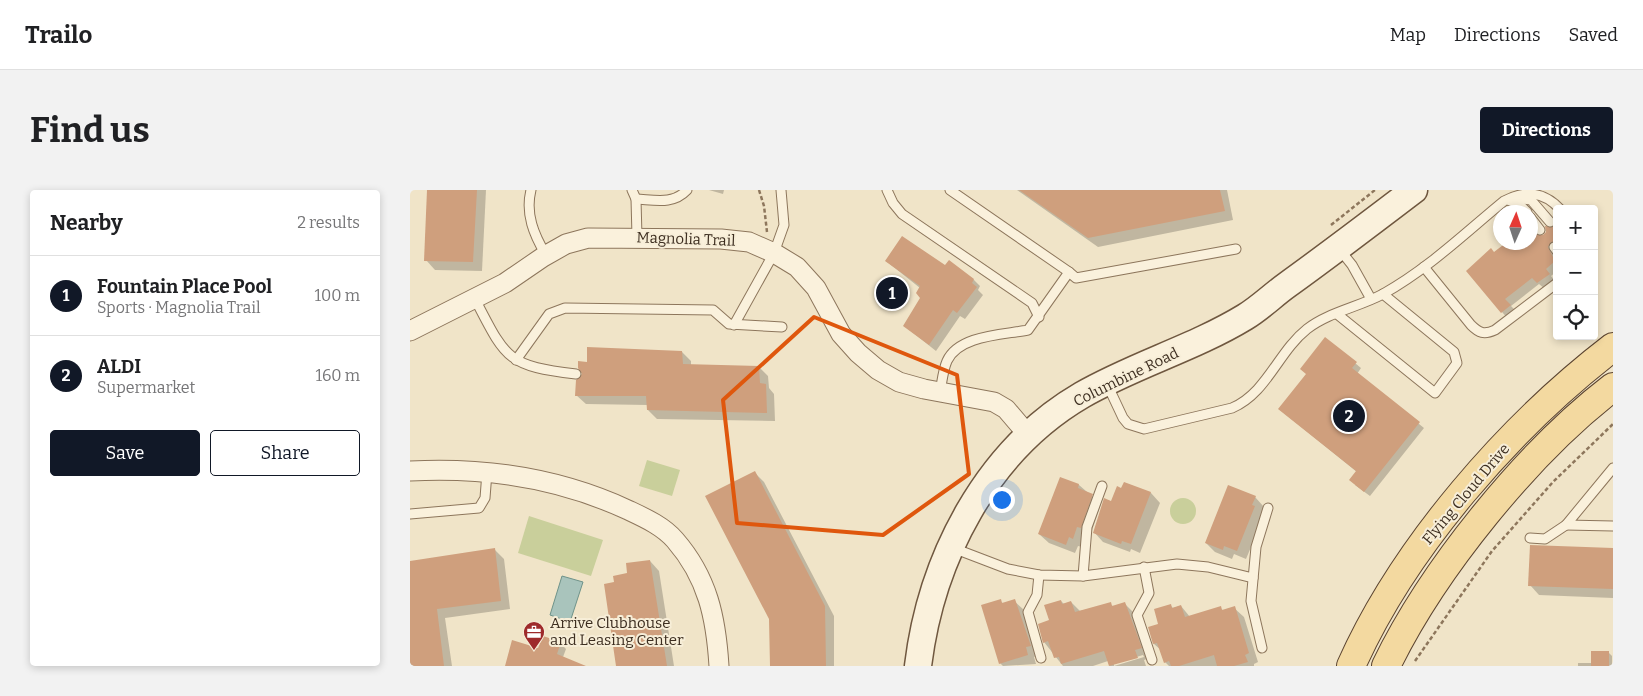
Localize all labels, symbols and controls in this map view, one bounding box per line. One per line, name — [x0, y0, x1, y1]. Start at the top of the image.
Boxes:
text: Trailo — [25, 21, 92, 49]
text: Map — [1390, 24, 1426, 46]
text: Directions — [1454, 24, 1541, 46]
text: Saved — [1569, 24, 1618, 46]
button: Directions — [1480, 107, 1613, 153]
text: Find us — [30, 109, 150, 151]
north arrow — [1493, 205, 1538, 250]
map controls — [1553, 205, 1598, 340]
button: + — [1553, 205, 1598, 250]
text: Nearby — [50, 210, 123, 236]
text: 2 results — [297, 213, 360, 232]
street label: Magnolia Trail — [636, 228, 736, 250]
button: − — [1553, 250, 1598, 295]
pin: 1 — [876, 274, 908, 312]
text: Fountain Place Pool — [97, 275, 272, 298]
text: 1 — [63, 286, 69, 305]
text: 100 m — [315, 286, 360, 305]
button: locate — [1553, 295, 1598, 340]
text: Sports · Magnolia Trail — [97, 298, 261, 317]
street label: Columbine Road — [1070, 344, 1182, 410]
text: ALDI — [97, 355, 141, 378]
text: 2 — [61, 366, 71, 385]
text: 160 m — [315, 366, 360, 385]
text: Supermarket — [97, 378, 195, 397]
pin: 2 — [1333, 397, 1365, 435]
button: Save — [50, 430, 200, 476]
button: Share — [210, 430, 360, 476]
street label: Flying Cloud Drive — [1419, 440, 1513, 548]
your location — [989, 487, 1015, 513]
place label: Arrive Clubhouse and Leasing Center — [550, 614, 684, 649]
office icon: Arrive Clubhouse and Leasing Center — [522, 620, 546, 651]

